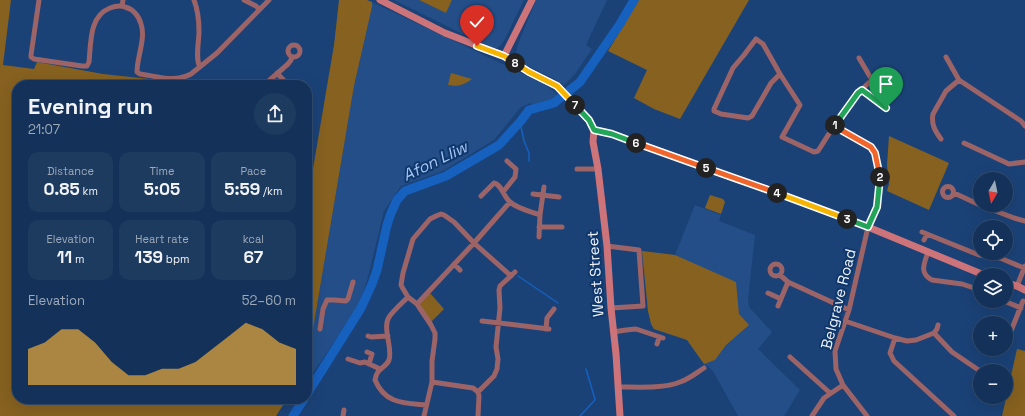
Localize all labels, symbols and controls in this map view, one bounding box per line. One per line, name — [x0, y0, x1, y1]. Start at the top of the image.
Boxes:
pin — [460, 5, 494, 46]
icon: check — [466, 11, 488, 33]
pin: 8 — [505, 53, 525, 73]
text: 8 — [512, 56, 518, 70]
pin — [869, 67, 903, 108]
icon: arrive — [875, 73, 897, 95]
text: Evening run — [28, 92, 153, 120]
button: share — [254, 93, 296, 135]
pin: 7 — [565, 95, 585, 115]
text: 7 — [572, 98, 578, 112]
pin: 1 — [825, 115, 845, 135]
text: 1 — [833, 118, 837, 132]
text: 21:07 — [28, 121, 60, 138]
pin: 6 — [626, 133, 646, 153]
water label: Afon Lliw — [399, 136, 472, 186]
text: 6 — [633, 136, 639, 150]
pin: 5 — [696, 158, 716, 178]
text: 5 — [703, 161, 709, 175]
text: Distance — [47, 164, 94, 178]
text: Time — [149, 164, 175, 178]
text: Pace — [240, 164, 266, 178]
pin: 2 — [870, 167, 890, 187]
text: 2 — [877, 170, 883, 184]
north arrow — [973, 172, 1013, 212]
map controls — [973, 172, 1013, 404]
text: 0.85 — [43, 178, 80, 200]
text: 5:05 — [144, 178, 180, 200]
text: 5:59 — [224, 178, 260, 200]
pin: 4 — [767, 183, 787, 203]
text: km — [80, 184, 98, 198]
text: /km — [260, 184, 282, 198]
text: 4 — [774, 186, 781, 200]
pin: 3 — [837, 209, 857, 229]
text: 3 — [844, 212, 850, 226]
button: locate — [973, 220, 1013, 260]
street label: West Street — [583, 230, 607, 318]
text: Elevation — [47, 232, 95, 246]
text: Heart rate — [135, 232, 189, 246]
text: kcal — [243, 232, 264, 246]
text: 11 — [57, 246, 72, 268]
text: 139 — [134, 246, 163, 268]
text: 67 — [244, 246, 263, 268]
street label: Belgrave Road — [816, 247, 860, 351]
text: m — [72, 252, 85, 266]
text: bpm — [163, 252, 189, 266]
button: layers — [973, 268, 1013, 308]
text: Elevation — [28, 292, 85, 309]
text: 52–60 m — [242, 292, 296, 309]
button: + — [973, 316, 1013, 356]
button: − — [973, 364, 1013, 404]

